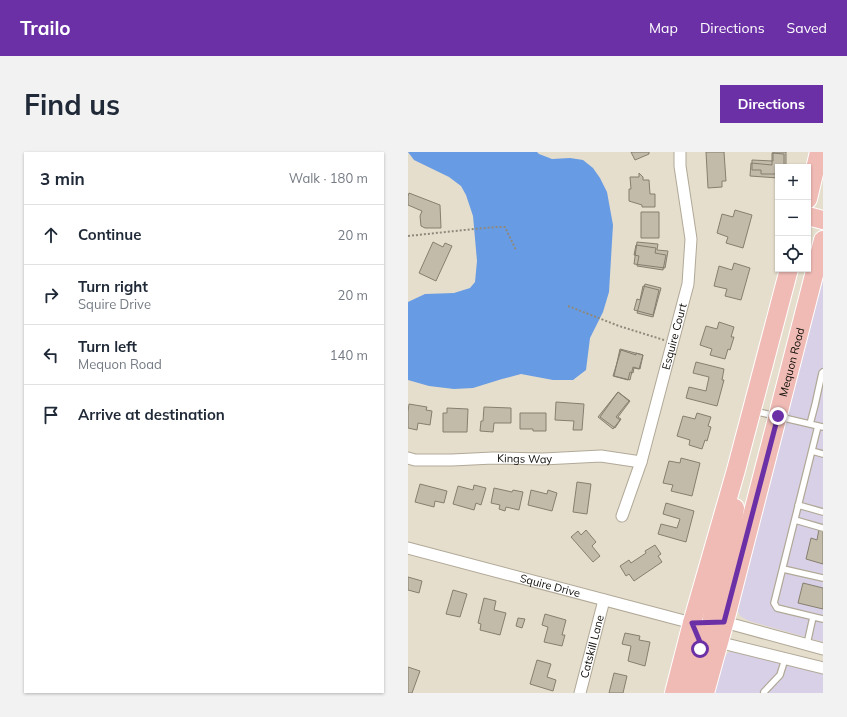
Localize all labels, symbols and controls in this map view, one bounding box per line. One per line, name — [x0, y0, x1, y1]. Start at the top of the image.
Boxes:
text: Trailo — [20, 16, 71, 40]
text: Map — [649, 19, 678, 37]
text: Directions — [700, 19, 765, 37]
text: Saved — [787, 19, 827, 37]
button: Directions — [720, 85, 823, 123]
text: Find us — [24, 87, 120, 122]
map controls — [775, 164, 811, 272]
button: + — [775, 164, 811, 200]
text: 3 min — [40, 168, 85, 189]
text: Walk · 180 m — [289, 170, 368, 186]
button: − — [775, 200, 811, 236]
icon: ahead — [40, 224, 62, 246]
text: Continue — [78, 225, 141, 244]
text: 20 m — [338, 227, 368, 243]
button: locate — [775, 236, 811, 272]
text: Turn right — [78, 277, 148, 296]
icon: right — [40, 284, 62, 306]
text: 20 m — [338, 287, 368, 303]
text: Squire Drive — [78, 296, 151, 312]
street label: Esquire Court — [659, 302, 690, 371]
street label: Mequon Road — [776, 326, 807, 398]
text: Turn left — [78, 337, 137, 356]
icon: left — [40, 344, 62, 366]
text: 140 m — [330, 347, 368, 363]
text: Mequon Road — [78, 356, 162, 372]
icon: arrive — [40, 404, 62, 426]
text: Arrive at destination — [78, 405, 225, 424]
route end — [769, 407, 787, 425]
street label: Kings Way — [497, 451, 553, 466]
street label: Squire Drive — [518, 571, 582, 600]
street label: Catskill Lane — [577, 613, 607, 680]
route start — [691, 640, 709, 658]

